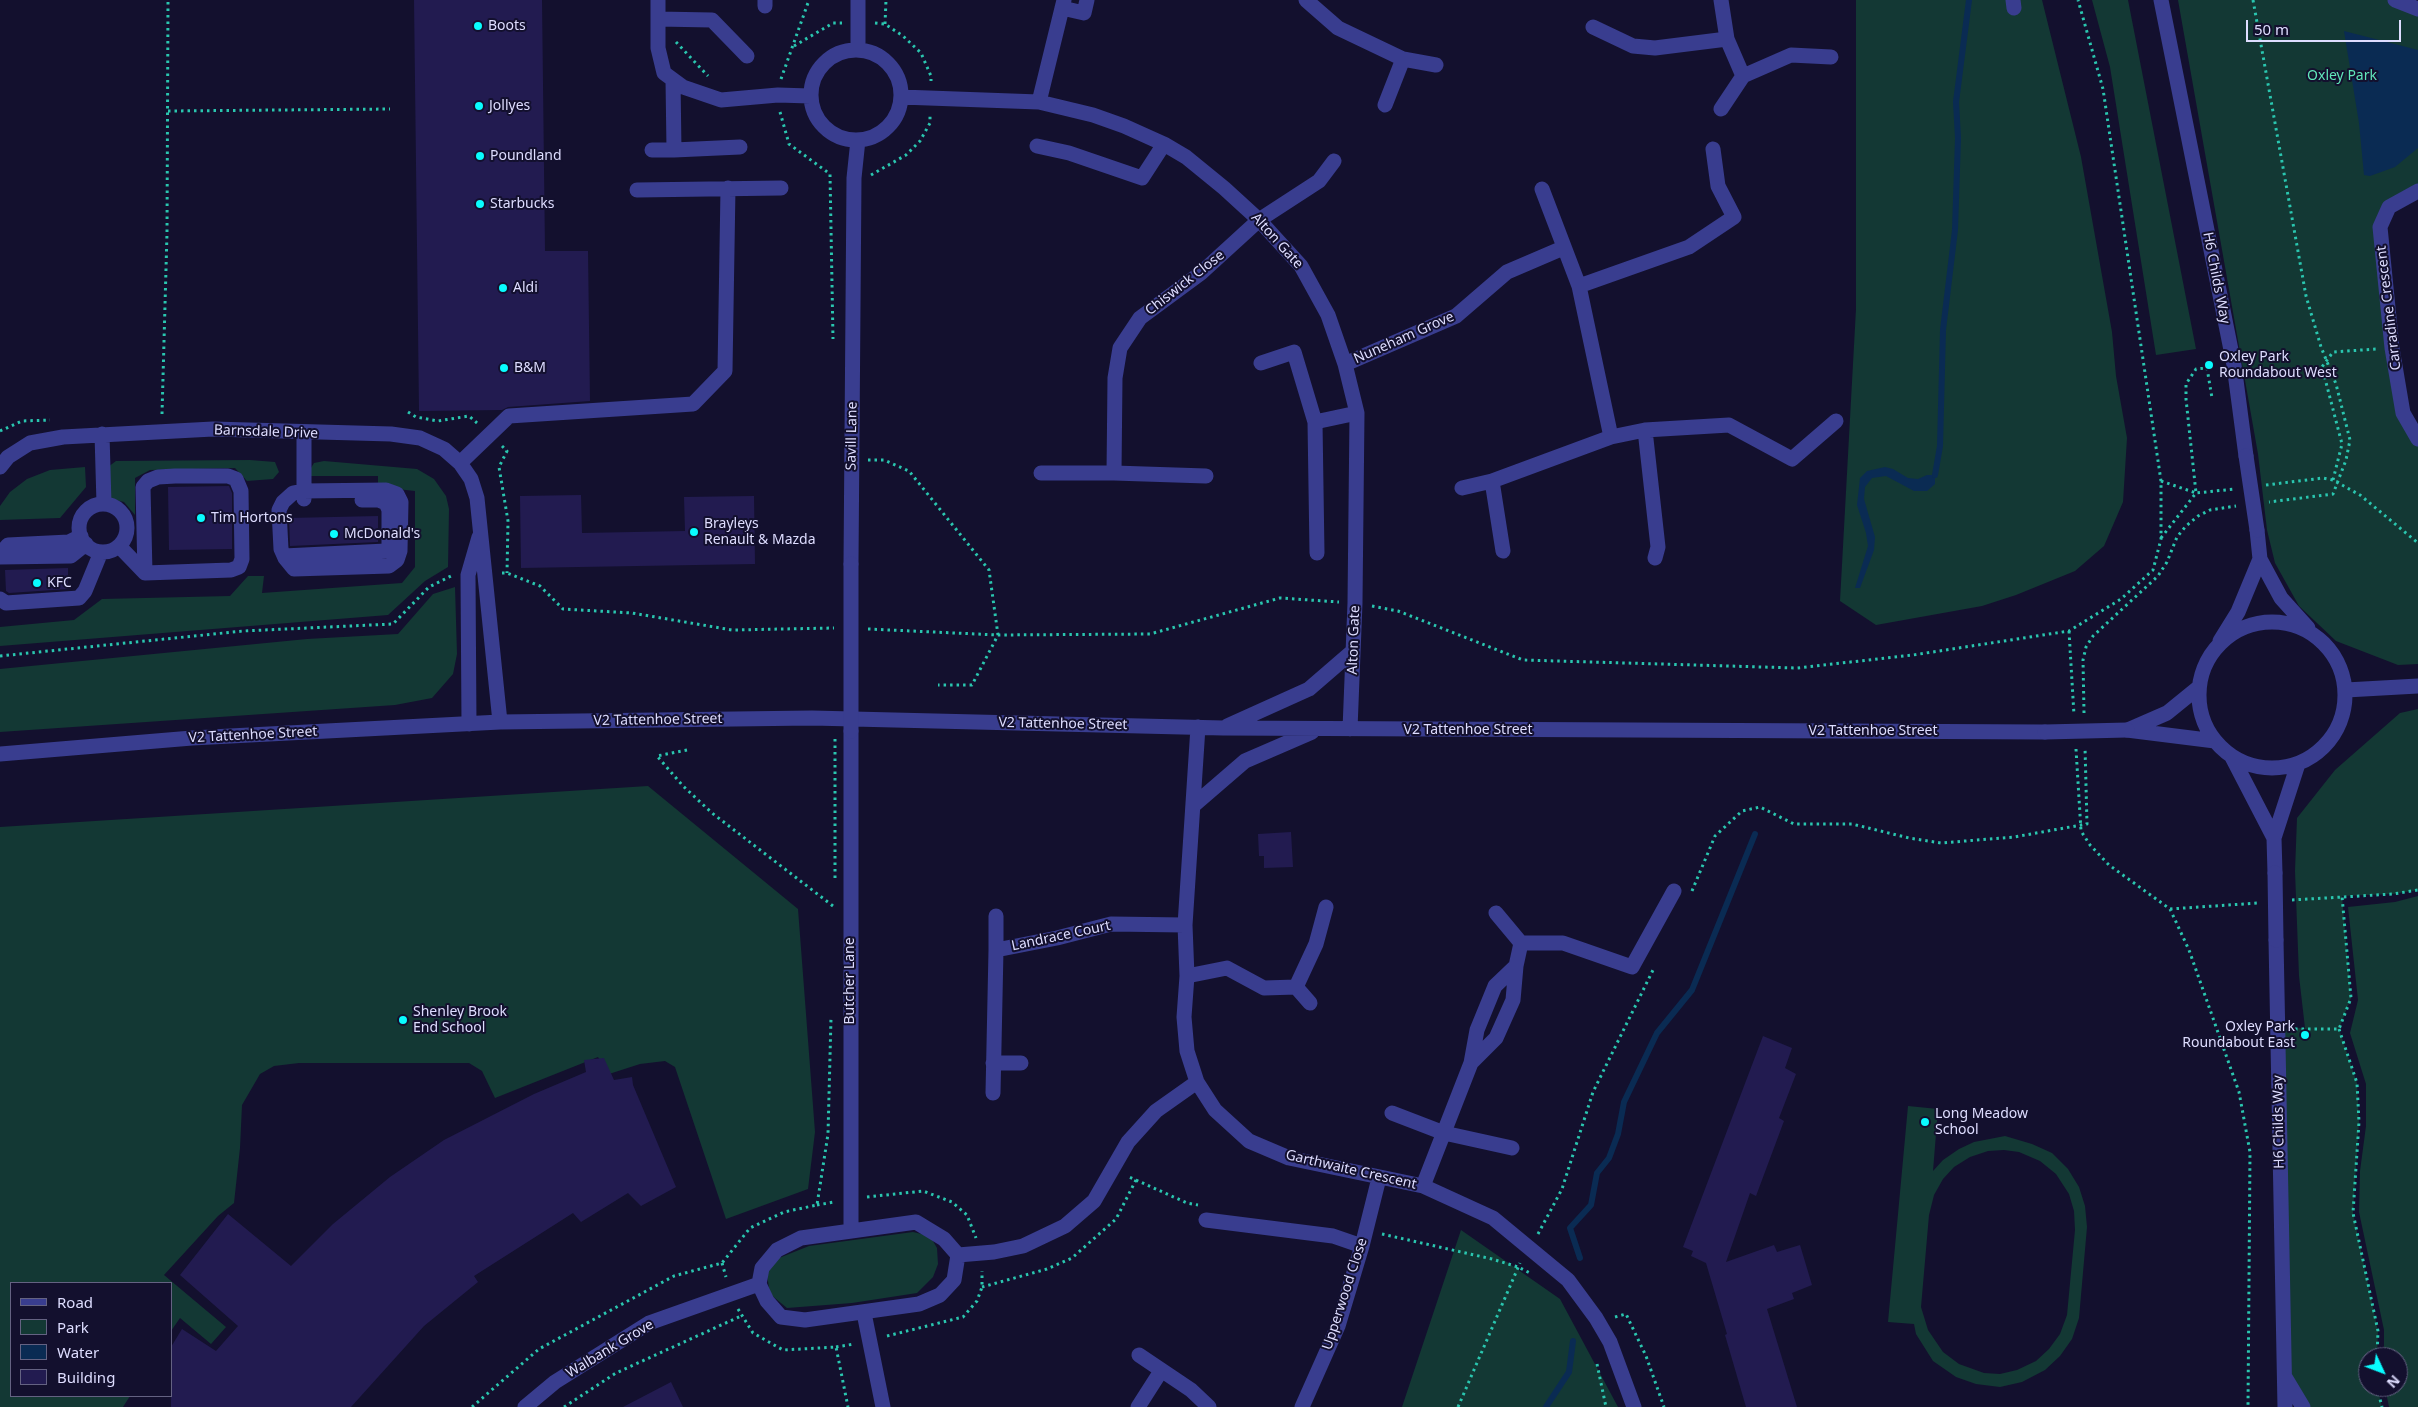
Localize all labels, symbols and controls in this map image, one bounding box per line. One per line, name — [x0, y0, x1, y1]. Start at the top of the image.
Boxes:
scale bar — [2248, 10, 2403, 42]
place label: Boots — [488, 18, 526, 34]
text: 50 m — [2254, 19, 2289, 39]
marker: Boots — [472, 20, 484, 32]
park label: Oxley Park — [2307, 68, 2377, 84]
place label: Jollyes — [489, 98, 530, 114]
marker: Jollyes — [473, 100, 485, 112]
place label: Poundland — [490, 148, 562, 164]
marker: Poundland — [474, 150, 486, 162]
place label: Starbucks — [490, 196, 555, 212]
marker: Starbucks — [474, 198, 486, 210]
street label: Alton Gate — [1248, 210, 1306, 272]
street label: H6 Childs Way — [2199, 231, 2233, 325]
street label: Carradine Crescent — [2373, 245, 2405, 371]
street label: Chiswick Close — [1142, 247, 1228, 319]
place label: Aldi — [513, 280, 538, 296]
marker: Aldi — [497, 282, 509, 294]
street label: Nuneham Grove — [1351, 308, 1457, 368]
place label: Oxley Park Roundabout West — [2219, 349, 2337, 382]
marker: Oxley Park Roundabout West — [2203, 359, 2215, 371]
place label: B&M — [514, 360, 546, 376]
marker: B&M — [498, 362, 510, 374]
street label: Savill Lane — [843, 401, 861, 471]
street label: Barnsdale Drive — [214, 422, 318, 442]
place label: Tim Hortons — [211, 510, 293, 526]
marker: Tim Hortons — [195, 512, 207, 524]
place label: Brayleys Renault & Mazda — [704, 516, 816, 548]
place label: McDonald's — [344, 526, 420, 542]
marker: Brayleys Renault & Mazda — [688, 526, 700, 538]
marker: McDonald's — [328, 528, 340, 540]
place label: KFC — [47, 575, 72, 591]
marker: KFC — [31, 577, 43, 589]
street label: Alton Gate — [1344, 605, 1364, 675]
street label: V2 Tattenhoe Street — [593, 710, 723, 730]
street label: V2 Tattenhoe Street — [998, 714, 1128, 734]
street label: V2 Tattenhoe Street — [1404, 722, 1532, 738]
street label: V2 Tattenhoe Street — [188, 723, 318, 747]
street label: V2 Tattenhoe Street — [1809, 723, 1937, 739]
street label: Landrace Court — [1010, 917, 1112, 955]
street label: Butcher Lane — [842, 937, 858, 1025]
place label: Shenley Brook End School — [413, 1004, 507, 1036]
marker: Shenley Brook End School — [397, 1014, 409, 1026]
place label: Oxley Park Roundabout East — [2182, 1019, 2295, 1052]
marker: Oxley Park Roundabout East — [2299, 1029, 2311, 1041]
street label: H6 Childs Way — [2270, 1075, 2288, 1169]
place label: Long Meadow School — [1935, 1106, 2028, 1138]
marker: Long Meadow School — [1919, 1116, 1931, 1128]
street label: Garthwaite Crescent — [1284, 1147, 1418, 1193]
street label: Upperwood Close — [1319, 1236, 1371, 1352]
legend — [10, 1282, 172, 1397]
text: Road — [57, 1292, 93, 1312]
street label: Walbank Grove — [563, 1316, 657, 1382]
text: Park — [57, 1317, 89, 1337]
text: Water — [57, 1342, 99, 1362]
north arrow — [2358, 1347, 2408, 1397]
text: Building — [57, 1367, 115, 1387]
text: N — [2383, 1371, 2404, 1393]

